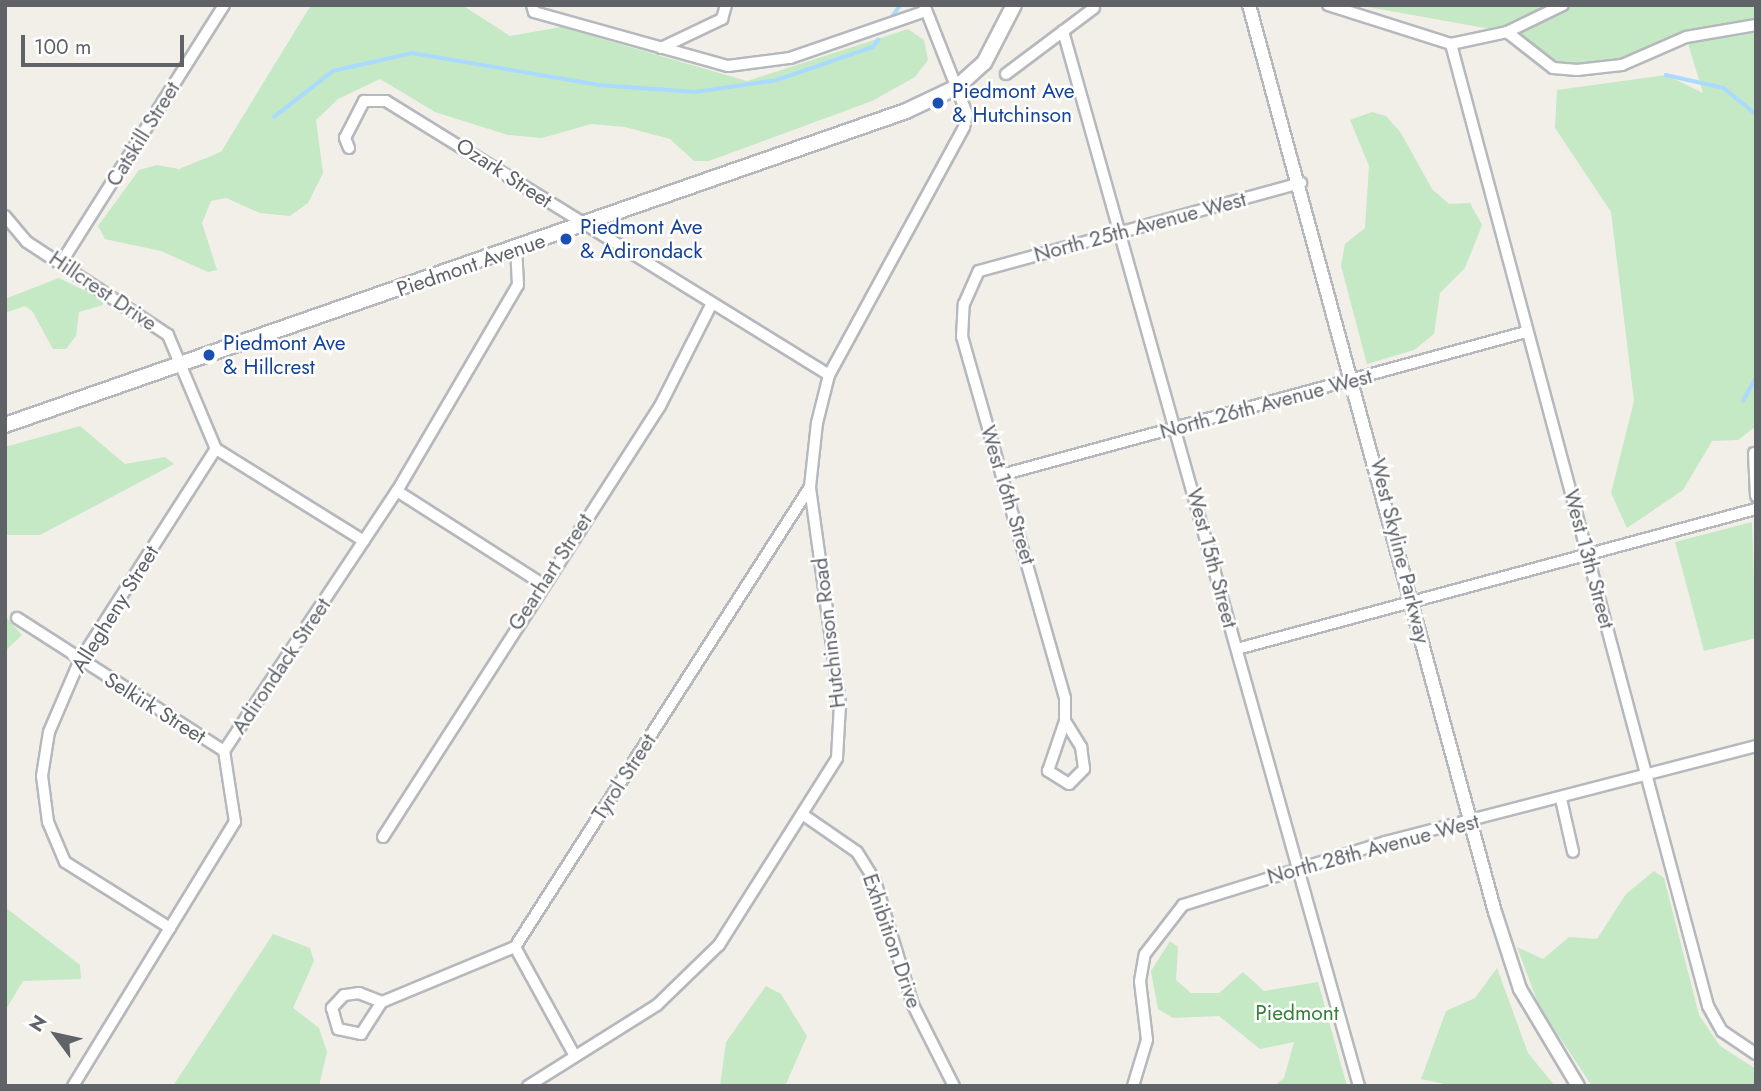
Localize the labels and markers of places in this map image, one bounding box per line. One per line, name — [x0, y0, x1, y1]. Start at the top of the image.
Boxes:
place label: Piedmont Ave & Hutchinson — [952, 78, 1075, 128]
marker: Piedmont Ave & Hutchinson — [930, 95, 946, 111]
place label: Piedmont Ave & Adirondack — [580, 214, 703, 264]
marker: Piedmont Ave & Adirondack — [558, 231, 574, 247]
place label: Piedmont Ave & Hillcrest — [223, 330, 346, 380]
marker: Piedmont Ave & Hillcrest — [201, 347, 217, 363]

